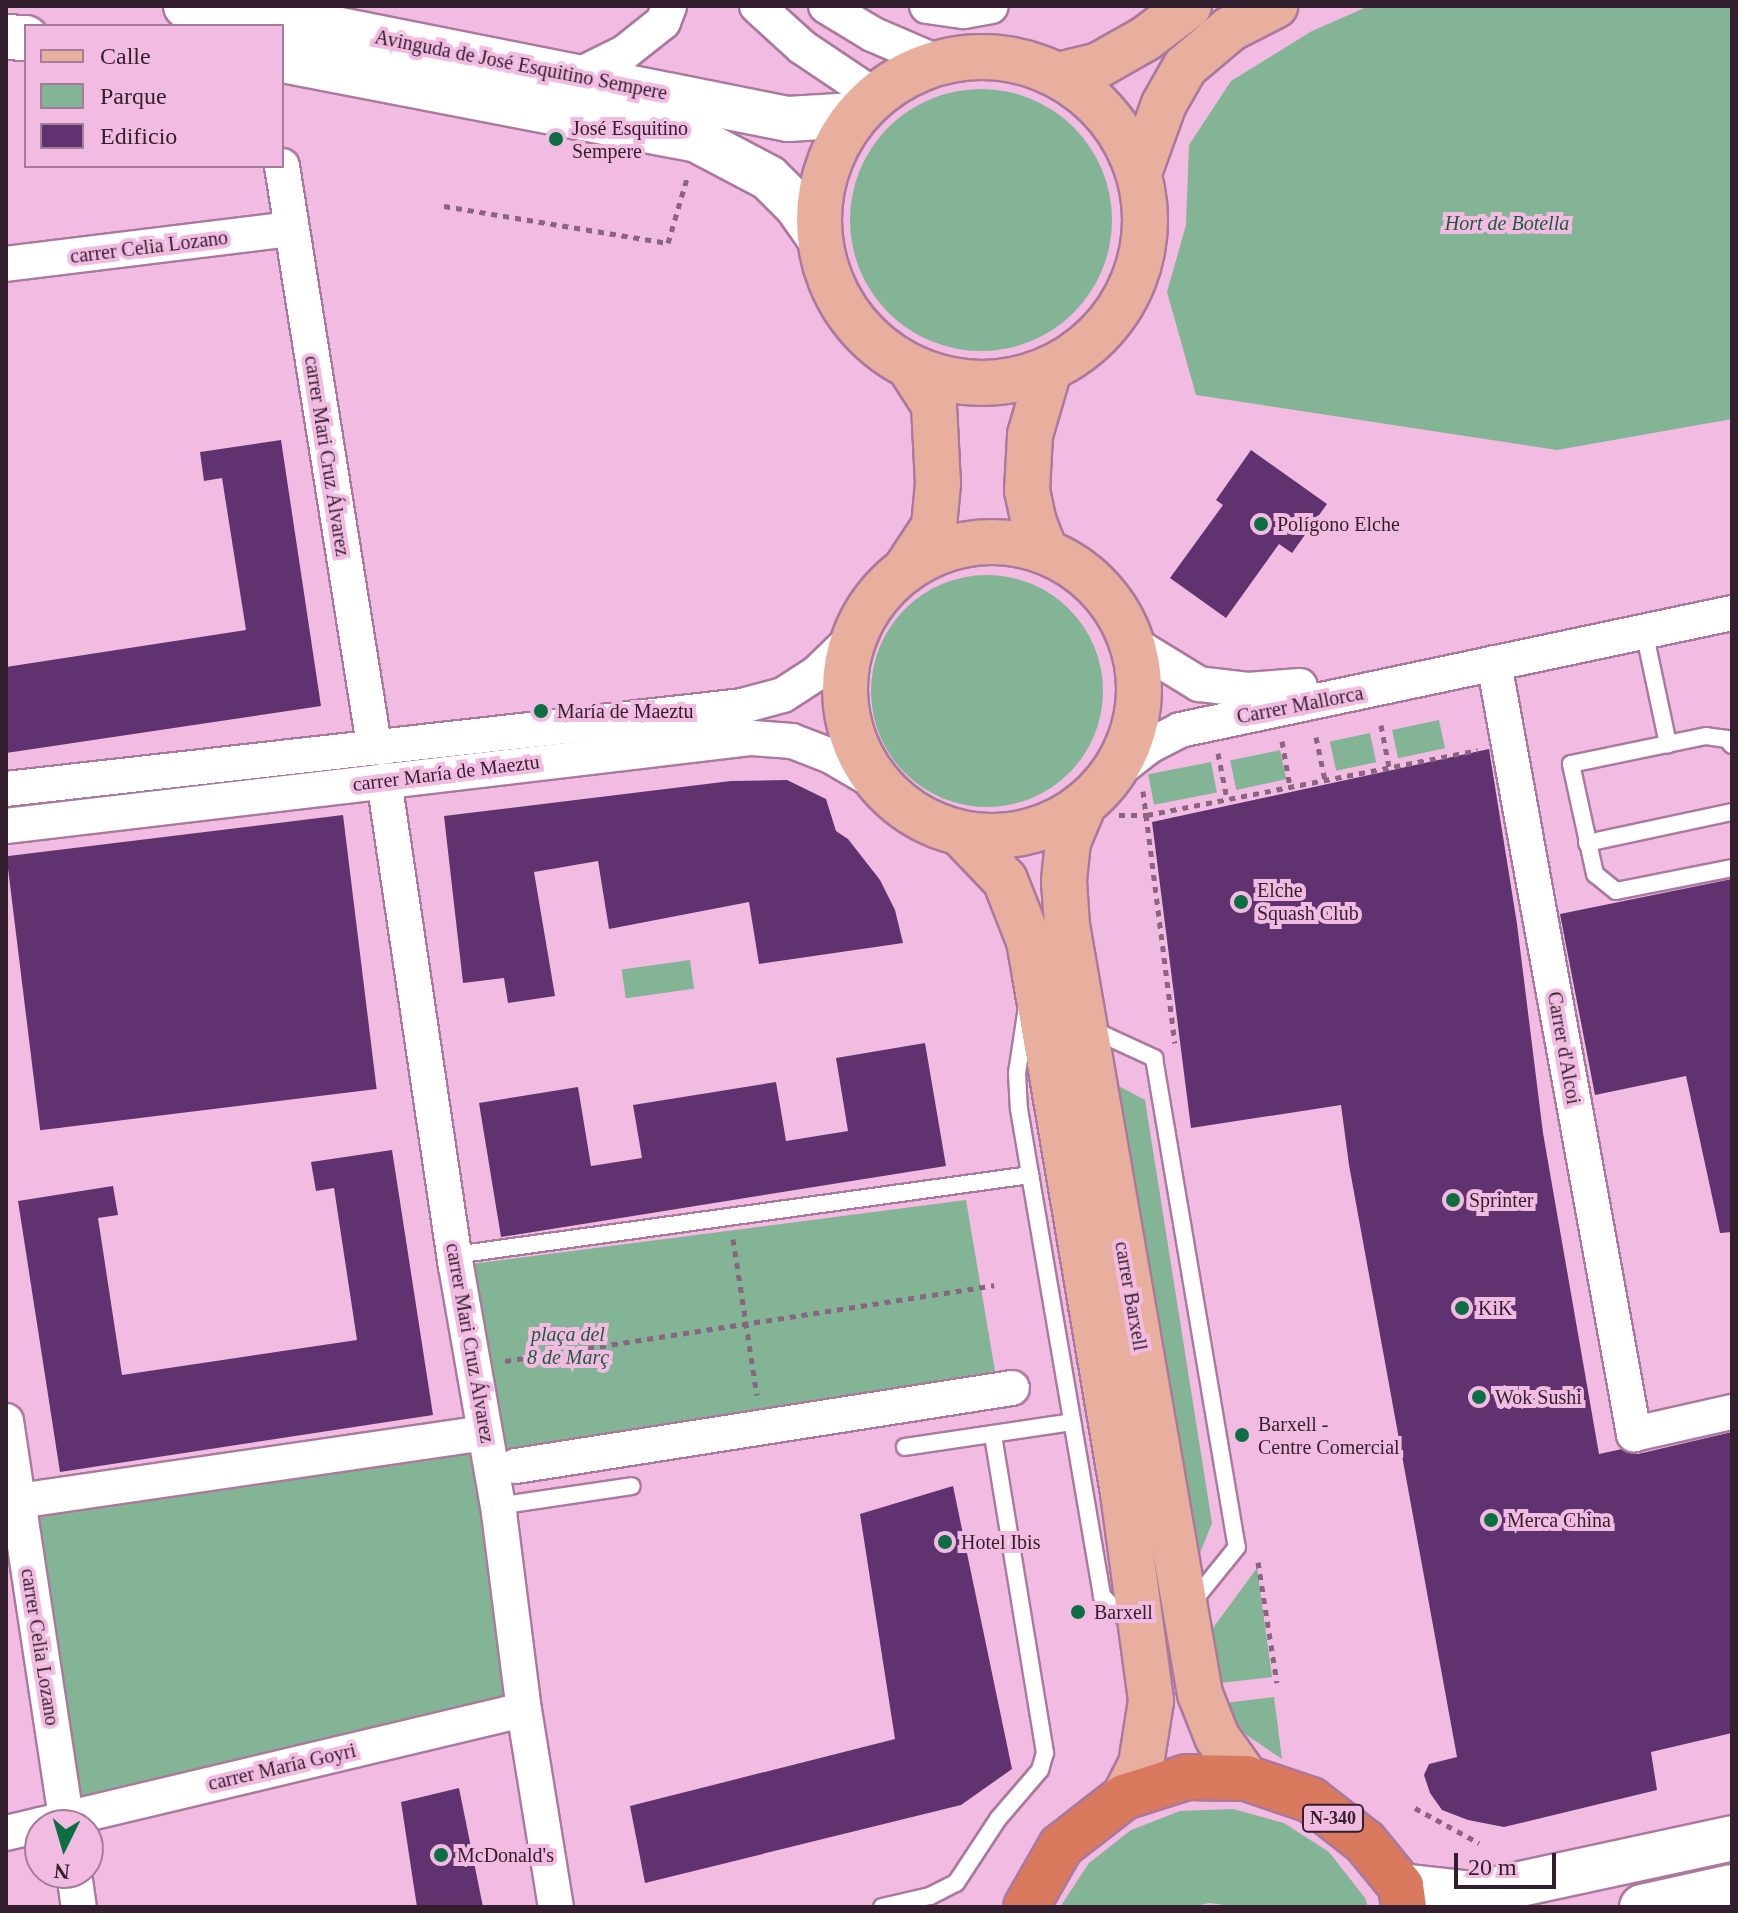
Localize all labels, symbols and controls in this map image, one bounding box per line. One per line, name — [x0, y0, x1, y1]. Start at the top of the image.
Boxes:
legend — [24, 24, 284, 168]
street label: Avinguda de José Esquitino Sempere — [373, 25, 669, 105]
text: Calle — [100, 43, 151, 69]
text: Parque — [100, 83, 167, 109]
place label: José Esquitino Sempere — [572, 116, 688, 163]
text: Edificio — [100, 123, 177, 149]
marker: José Esquitino Sempere — [547, 130, 565, 148]
park label: Hort de Botella — [1445, 211, 1569, 235]
street label: carrer Celia Lozano — [69, 225, 229, 269]
street label: carrer Mari Cruz Álvarez — [299, 354, 355, 558]
place label: Polígono Elche — [1277, 512, 1400, 536]
marker: Polígono Elche — [1252, 515, 1270, 533]
street label: Carrer Mallorca — [1235, 681, 1365, 729]
place label: María de Maeztu — [557, 699, 694, 723]
marker: María de Maeztu — [532, 702, 550, 720]
street label: carrer María de Maeztu — [351, 750, 541, 796]
place label: Elche Squash Club — [1257, 878, 1359, 925]
marker: Elche Squash Club — [1232, 893, 1250, 911]
street label: Carrer d'Alcoi — [1542, 990, 1586, 1106]
place label: Sprinter — [1469, 1188, 1533, 1212]
marker: Sprinter — [1444, 1191, 1462, 1209]
street label: carrer Barxell — [1110, 1240, 1152, 1352]
street label: carrer Mari Cruz Álvarez — [441, 1241, 499, 1445]
place label: KiK — [1478, 1296, 1512, 1320]
marker: KiK — [1453, 1299, 1471, 1317]
park label: plaça del 8 de Març — [527, 1323, 609, 1370]
place label: Wok Sushi — [1495, 1385, 1582, 1409]
marker: Wok Sushi — [1470, 1388, 1488, 1406]
place label: Barxell - Centre Comercial — [1258, 1412, 1400, 1459]
marker: Barxell - Centre Comercial — [1233, 1426, 1251, 1444]
place label: Merca China — [1507, 1508, 1611, 1532]
marker: Merca China — [1482, 1511, 1500, 1529]
place label: Hotel Ibis — [961, 1530, 1040, 1554]
marker: Hotel Ibis — [936, 1533, 954, 1551]
street label: carrer Celia Lozano — [16, 1567, 64, 1727]
place label: Barxell — [1094, 1600, 1153, 1624]
marker: Barxell — [1069, 1603, 1087, 1621]
street label: carrer María Goyri — [206, 1738, 358, 1796]
road number: N-340 — [1301, 1804, 1365, 1832]
north arrow — [24, 1809, 104, 1889]
scale bar — [1458, 1837, 1560, 1887]
place label: McDonald's — [457, 1843, 554, 1867]
marker: McDonald's — [432, 1846, 450, 1864]
text: 20 m — [1468, 1854, 1517, 1880]
text: N — [53, 1858, 71, 1885]

